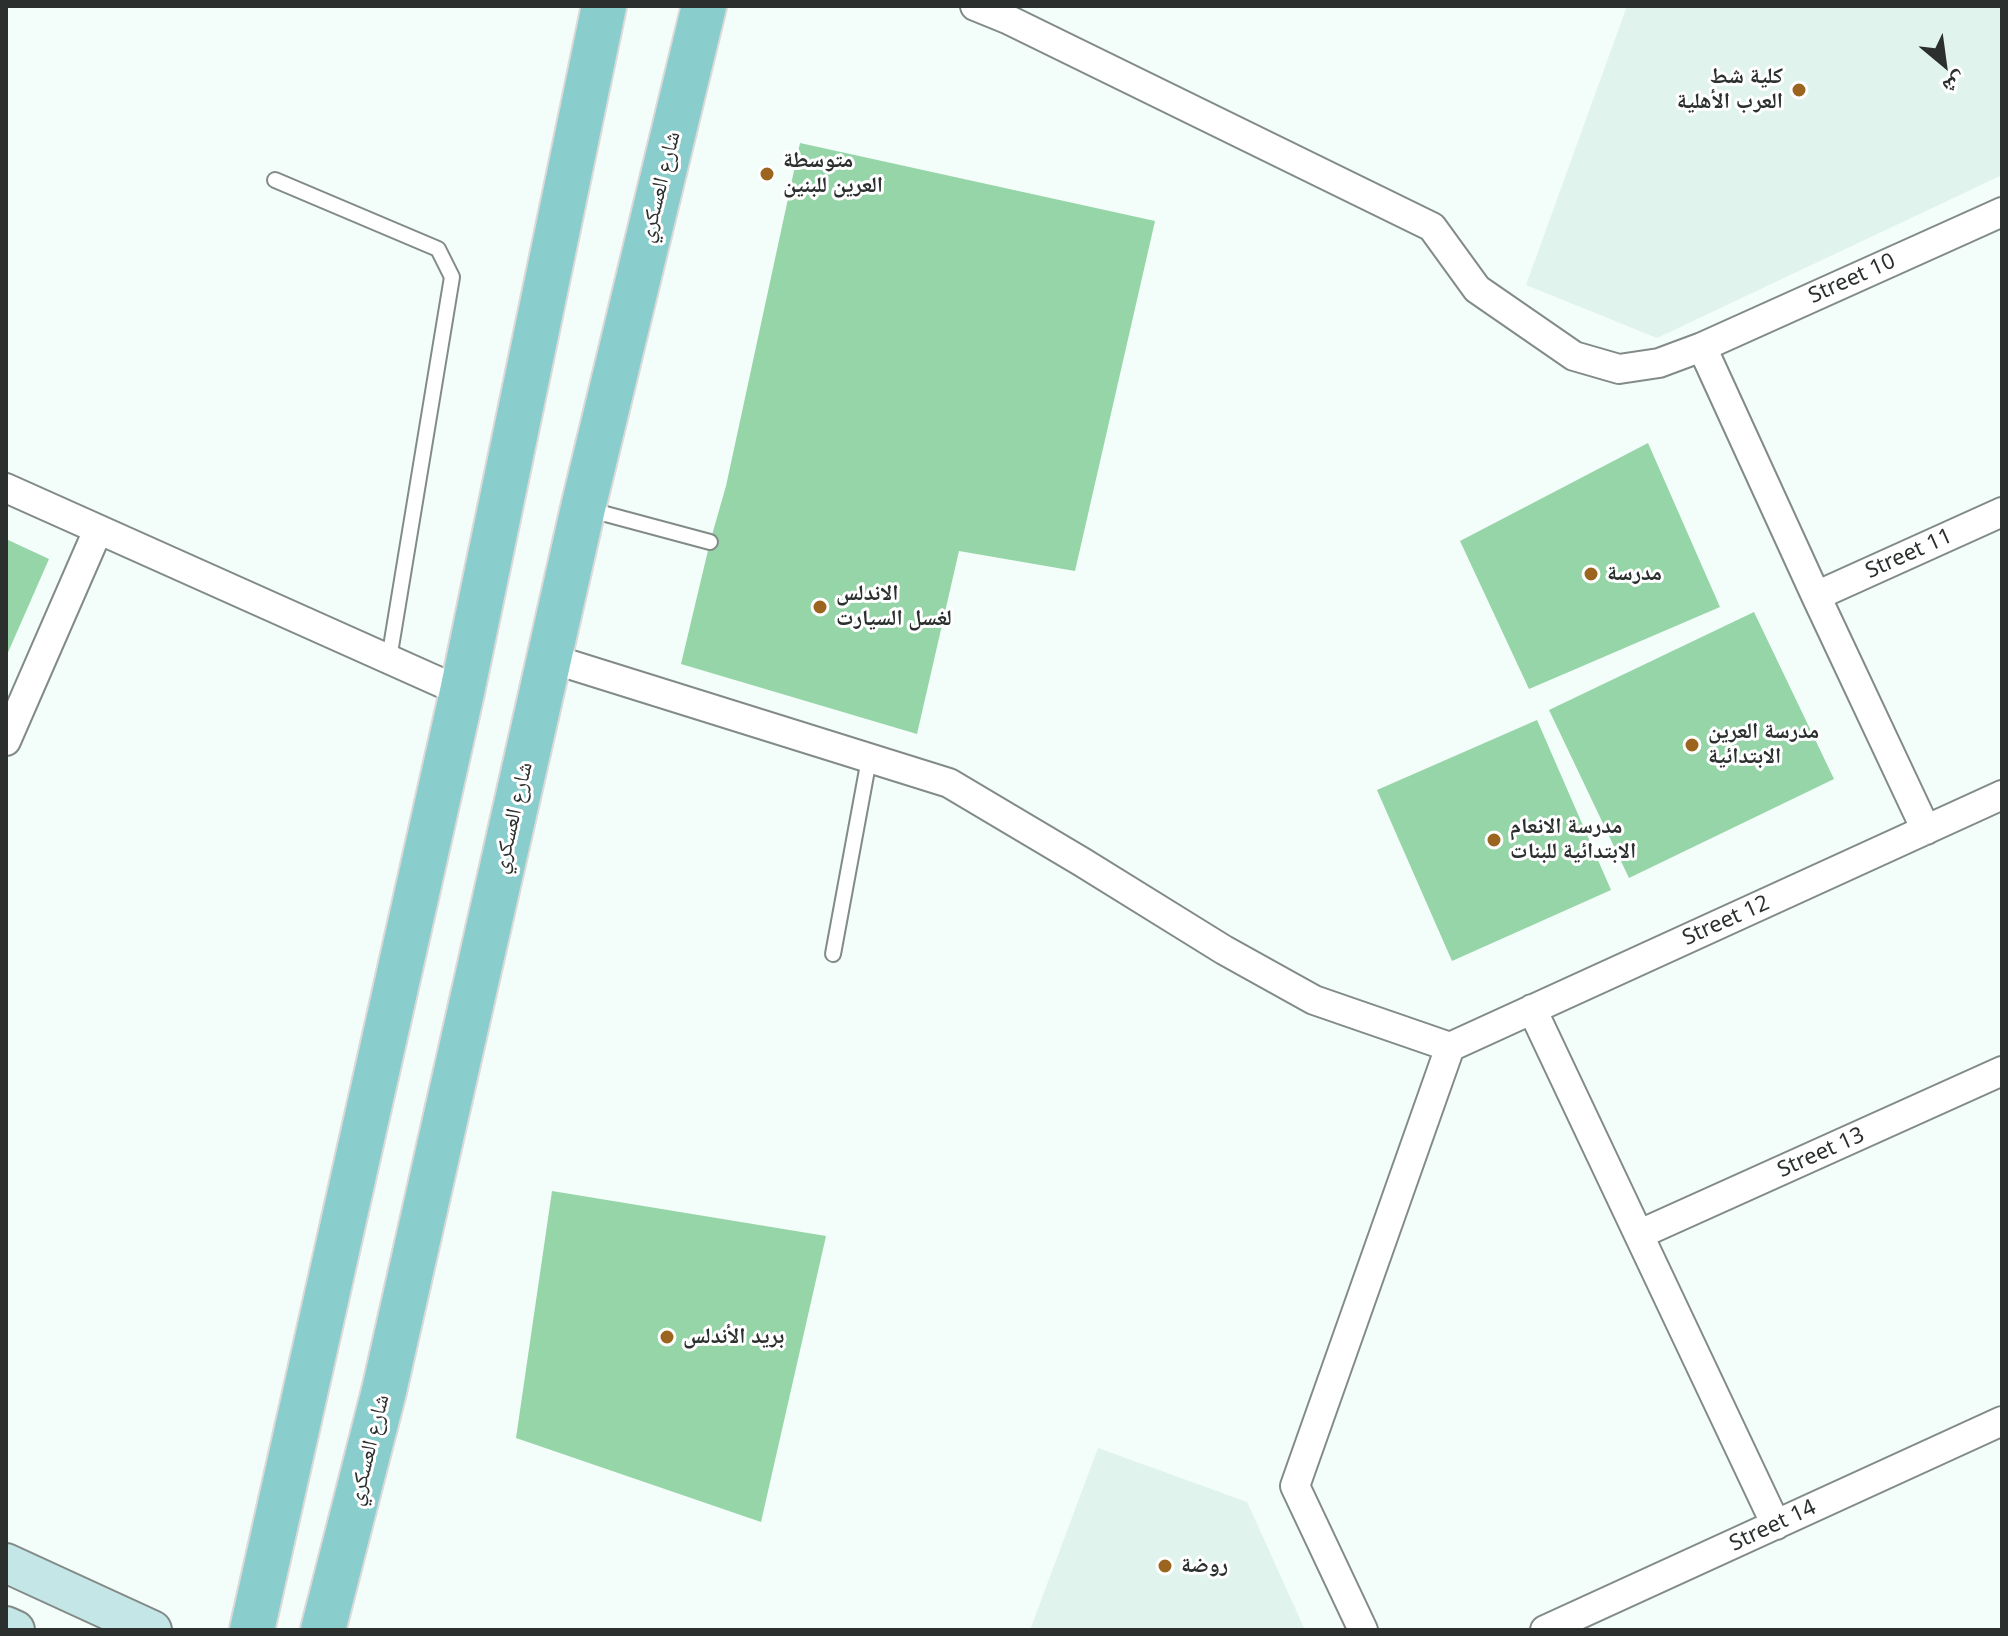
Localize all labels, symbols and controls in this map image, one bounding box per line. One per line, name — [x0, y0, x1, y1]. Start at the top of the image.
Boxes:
north arrow — [1904, 24, 1984, 104]
place label: كلية شط العرب الأهلية — [1677, 64, 1783, 116]
text: ش — [1938, 66, 1973, 104]
marker: كلية شط العرب الأهلية — [1790, 81, 1808, 99]
street label: شارع العسكري — [633, 129, 687, 245]
place label: متوسطة العرين للبنين — [783, 148, 883, 200]
marker: متوسطة العرين للبنين — [758, 165, 776, 183]
street label: Street 10 — [1804, 248, 1900, 310]
street label: Street 11 — [1861, 523, 1957, 585]
place label: مدرسة — [1607, 561, 1662, 587]
marker: مدرسة — [1582, 565, 1600, 583]
place label: الاندلس لغسل السيارت — [836, 581, 952, 632]
marker: الاندلس لغسل السيارت — [811, 598, 829, 616]
place label: مدرسة العرين الابتدائية — [1708, 719, 1819, 770]
marker: مدرسة العرين الابتدائية — [1683, 736, 1701, 754]
street label: شارع العسكري — [487, 760, 539, 876]
place label: مدرسة الانعام الابتدائية للبنات — [1510, 814, 1636, 866]
marker: مدرسة الانعام الابتدائية للبنات — [1485, 831, 1503, 849]
street label: Street 12 — [1678, 890, 1774, 952]
street label: Street 13 — [1773, 1122, 1869, 1184]
place label: بريد الأندلس — [683, 1324, 784, 1350]
marker: بريد الأندلس — [658, 1328, 676, 1346]
street label: شارع العسكري — [342, 1392, 396, 1508]
street label: Street 14 — [1726, 1495, 1820, 1557]
place label: روضة — [1181, 1553, 1228, 1579]
marker: روضة — [1156, 1557, 1174, 1575]

